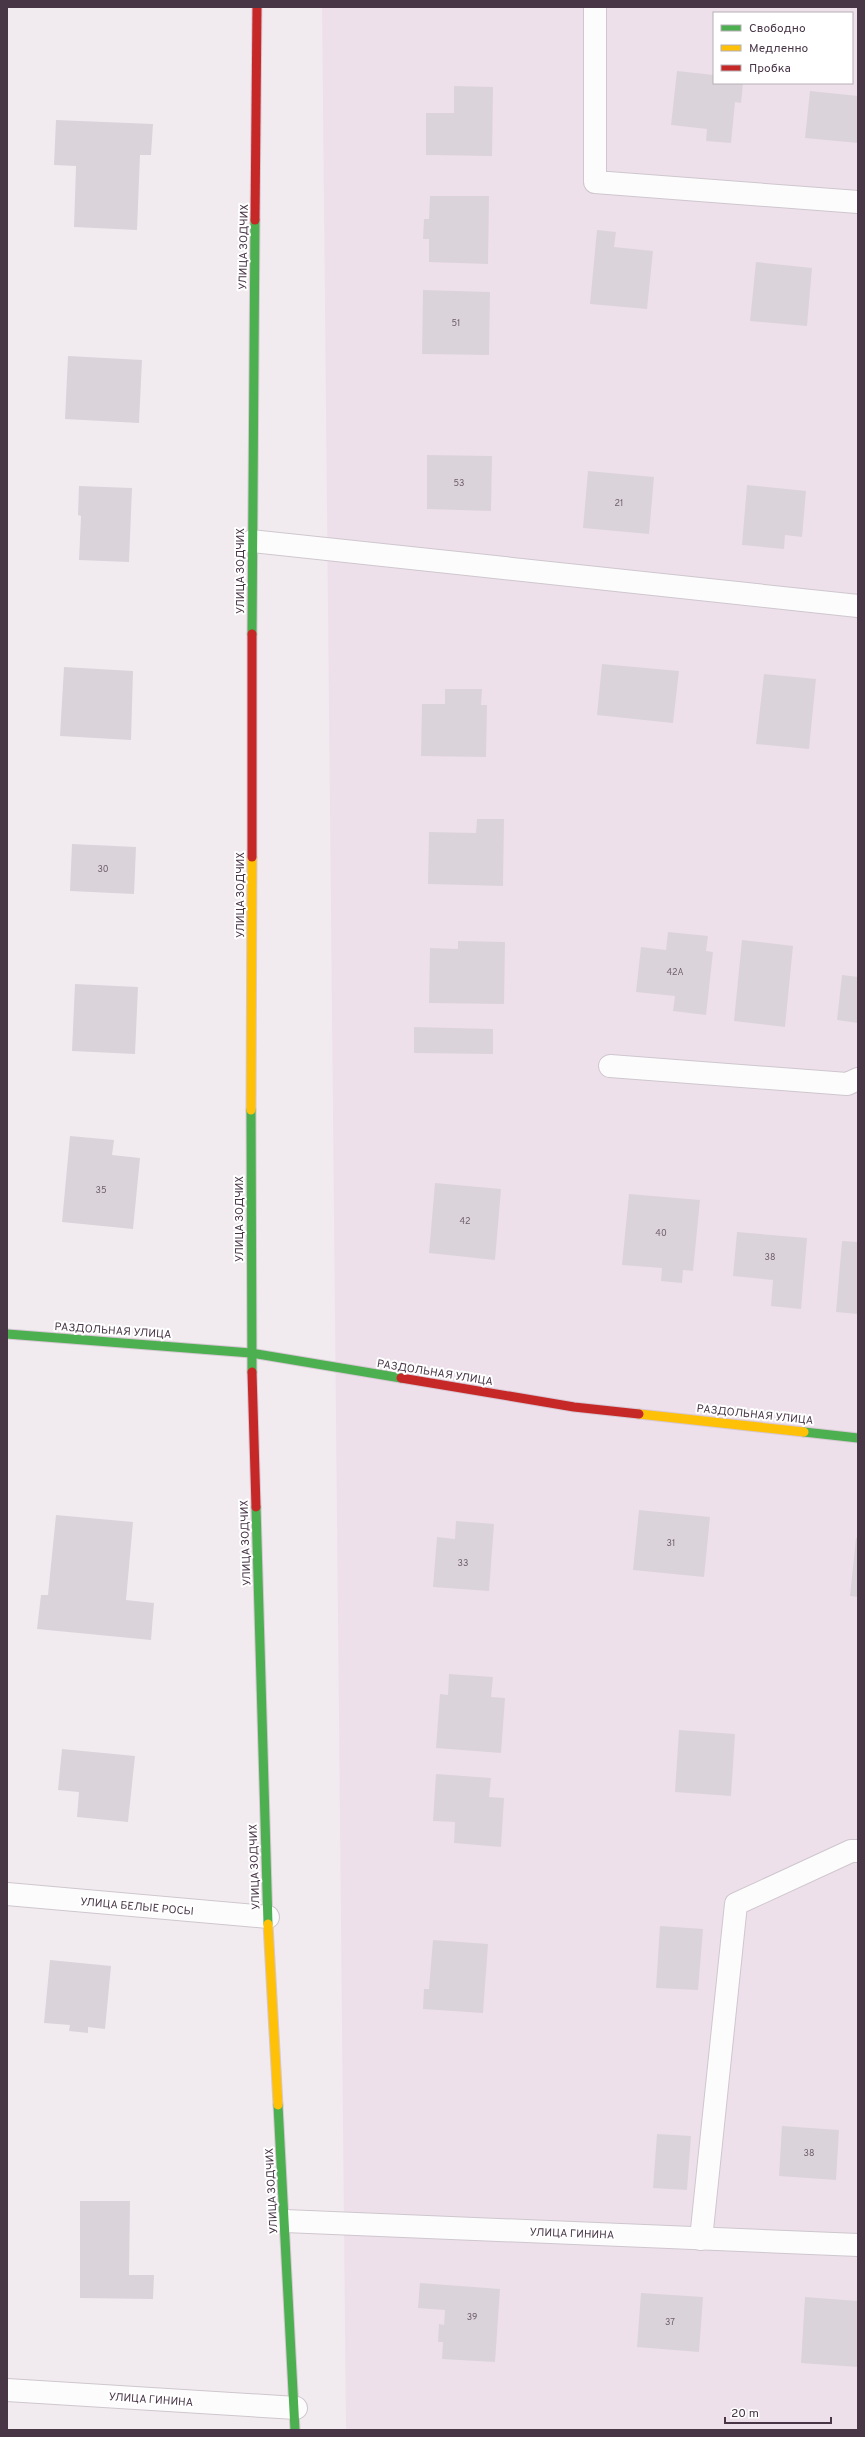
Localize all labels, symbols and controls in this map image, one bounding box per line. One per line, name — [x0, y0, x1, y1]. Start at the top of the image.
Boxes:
legend — [713, 12, 853, 84]
text: Свободно — [749, 21, 806, 37]
text: Медленно — [749, 41, 809, 57]
text: Пробка — [749, 61, 791, 77]
street label: УЛИЦА ЗОДЧИХ — [236, 204, 252, 290]
house number: 51 — [452, 318, 460, 329]
house number: 53 — [453, 478, 465, 489]
house number: 21 — [615, 498, 623, 509]
street label: УЛИЦА ЗОДЧИХ — [234, 528, 248, 614]
street label: УЛИЦА ЗОДЧИХ — [234, 852, 248, 938]
house number: 30 — [97, 864, 109, 875]
house number: 42А — [666, 967, 684, 978]
street label: УЛИЦА ЗОДЧИХ — [233, 1176, 247, 1262]
house number: 35 — [95, 1185, 107, 1196]
house number: 42 — [459, 1216, 471, 1227]
house number: 40 — [655, 1228, 667, 1239]
house number: 38 — [765, 1252, 775, 1263]
street label: РАЗДОЛЬНАЯ УЛИЦА — [54, 1320, 172, 1342]
street label: РАЗДОЛЬНАЯ УЛИЦА — [376, 1357, 494, 1389]
street label: РАЗДОЛЬНАЯ УЛИЦА — [696, 1402, 814, 1428]
street label: УЛИЦА ЗОДЧИХ — [237, 1499, 254, 1586]
house number: 31 — [667, 1538, 675, 1549]
house number: 33 — [458, 1558, 468, 1569]
street label: УЛИЦА ЗОДЧИХ — [246, 1823, 263, 1910]
street label: УЛИЦА БЕЛЫЕ РОСЫ — [80, 1895, 194, 1919]
street label: УЛИЦА ЗОДЧИХ — [263, 2147, 281, 2234]
house number: 38 — [804, 2148, 814, 2159]
street label: УЛИЦА ГИНИНА — [529, 2226, 615, 2242]
house number: 39 — [467, 2312, 477, 2323]
house number: 37 — [665, 2317, 675, 2328]
street label: УЛИЦА ГИНИНА — [108, 2390, 194, 2410]
scale bar — [725, 2399, 831, 2425]
text: 20 m — [731, 2406, 759, 2422]

